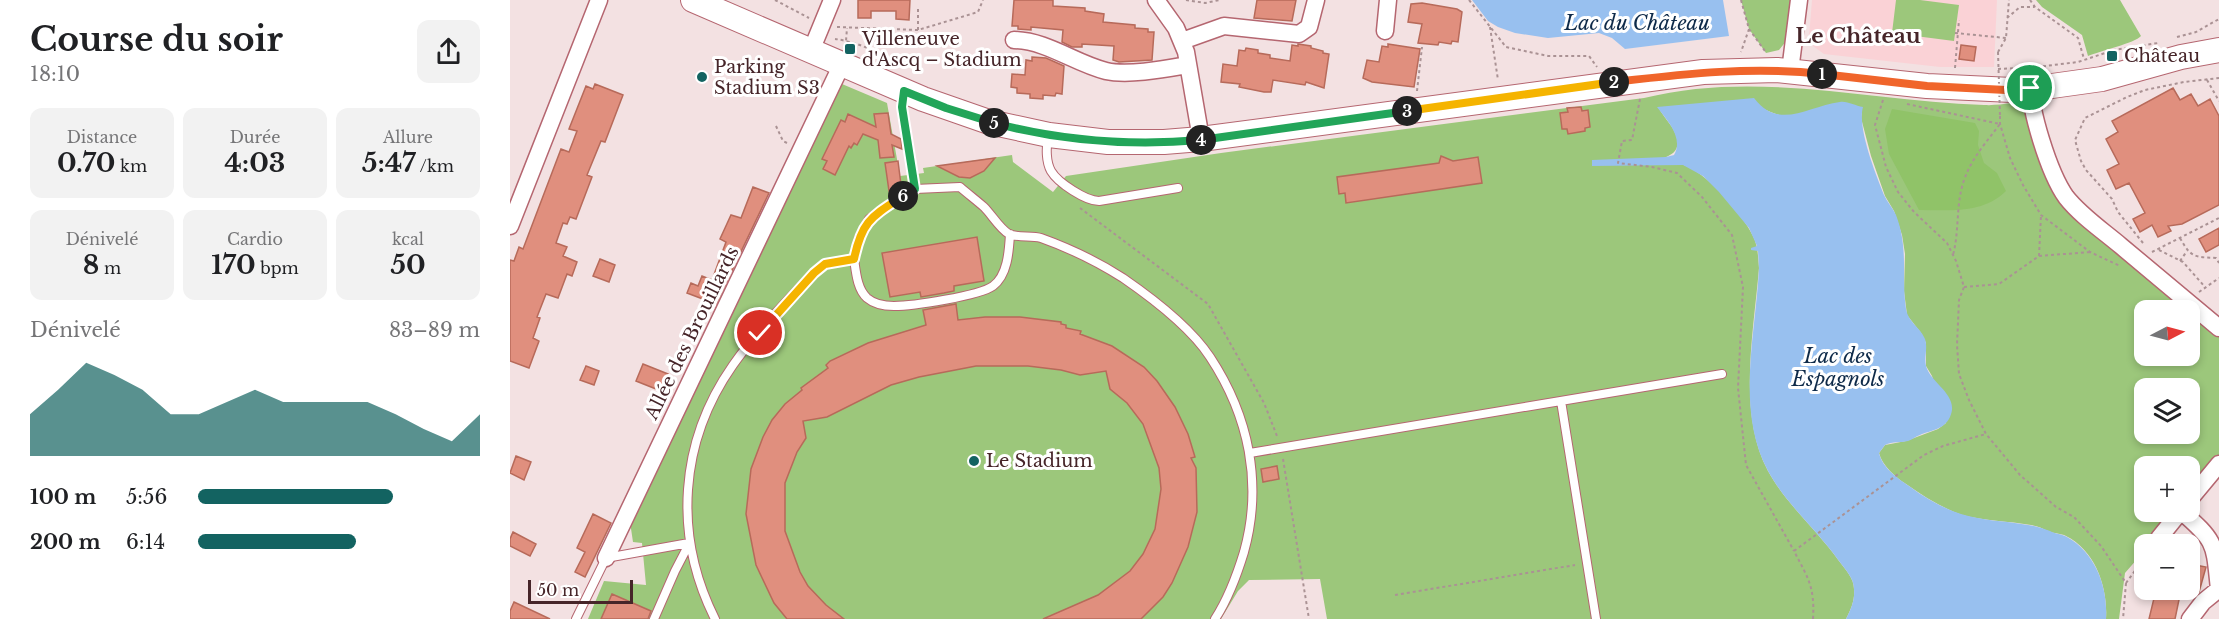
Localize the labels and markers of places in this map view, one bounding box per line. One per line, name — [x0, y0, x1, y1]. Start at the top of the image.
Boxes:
place label: Villeneuve d'Ascq – Stadium — [861, 28, 1022, 71]
marker: Villeneuve d'Ascq – Stadium — [843, 42, 857, 56]
place label: Château — [2124, 45, 2200, 67]
marker: Château — [2105, 49, 2119, 63]
place label: Parking Stadium S3 — [714, 56, 820, 99]
pin: 1 — [1807, 59, 1837, 89]
pin — [2004, 62, 2055, 113]
pin: 2 — [1599, 67, 1629, 97]
marker: Parking Stadium S3 — [695, 70, 709, 84]
pin: 3 — [1392, 96, 1422, 126]
pin: 5 — [979, 108, 1009, 138]
pin: 4 — [1186, 125, 1216, 155]
pin: 6 — [888, 181, 918, 211]
pin — [734, 307, 785, 358]
place label: Le Stadium — [986, 450, 1093, 472]
marker: Le Stadium — [967, 454, 981, 468]

